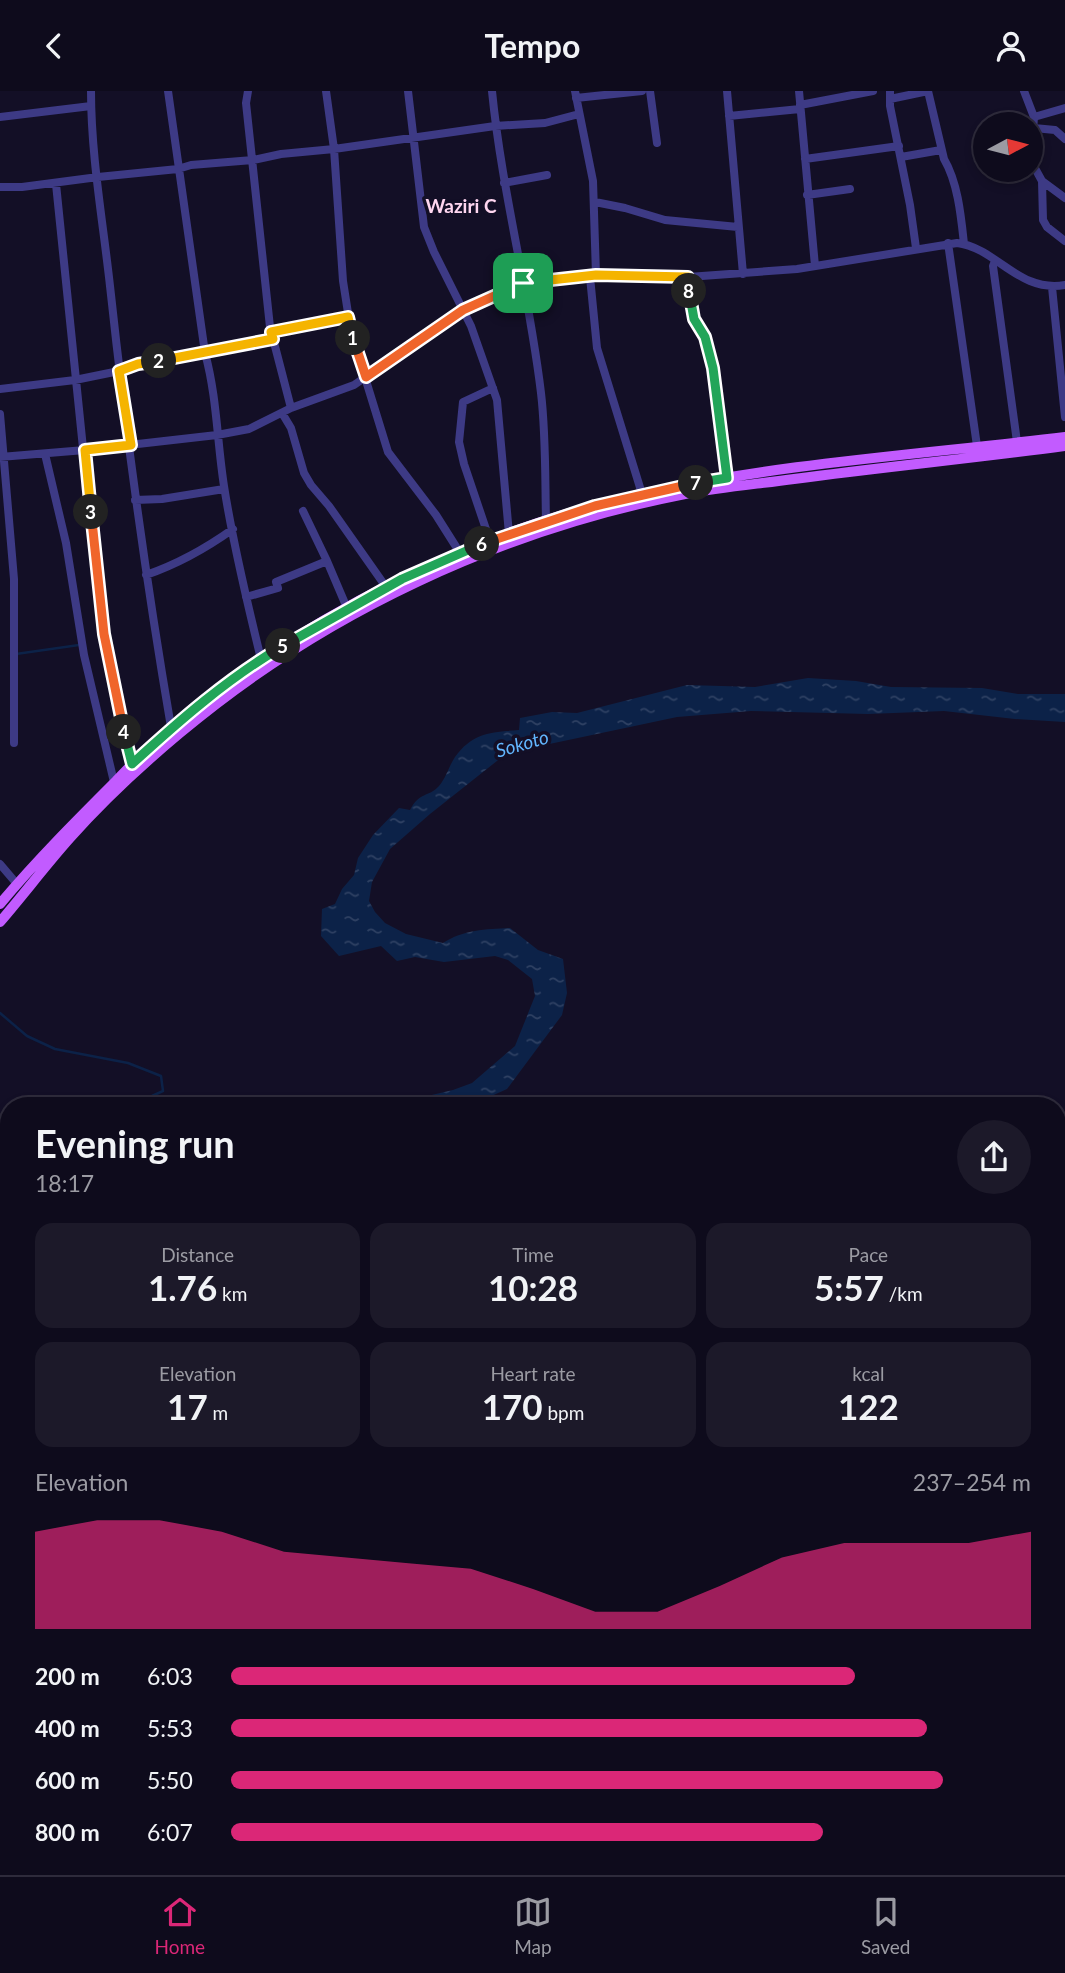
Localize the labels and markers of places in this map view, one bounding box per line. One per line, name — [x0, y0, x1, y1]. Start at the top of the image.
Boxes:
pin — [493, 253, 553, 313]
pin: 8 — [672, 273, 706, 309]
pin: 1 — [336, 321, 370, 355]
pin: 2 — [142, 343, 176, 379]
pin: 7 — [678, 465, 714, 501]
pin: 3 — [74, 495, 108, 529]
pin: 6 — [464, 526, 500, 561]
pin: 5 — [266, 629, 300, 663]
pin: 4 — [106, 715, 142, 749]

